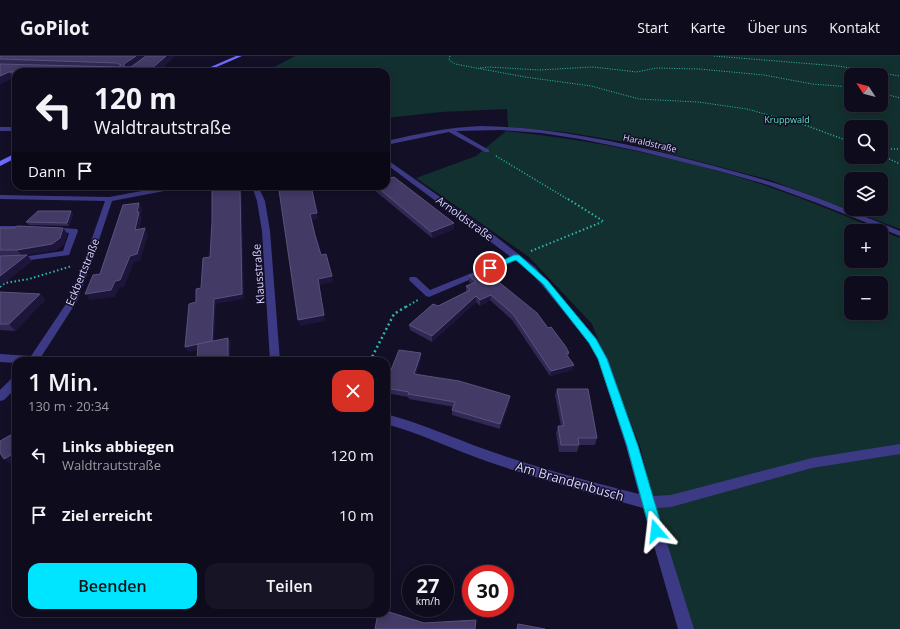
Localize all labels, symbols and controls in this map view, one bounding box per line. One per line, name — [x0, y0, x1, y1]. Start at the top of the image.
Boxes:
text: GoPilot — [20, 15, 89, 41]
text: Start — [637, 18, 669, 37]
text: Karte — [691, 18, 725, 37]
text: Über uns — [747, 18, 807, 37]
text: Kontakt — [829, 18, 880, 37]
north arrow — [844, 68, 888, 112]
map controls — [844, 68, 888, 320]
text: 120 m — [94, 79, 177, 117]
icon: left — [28, 84, 80, 136]
park label: Kruppwald — [764, 113, 810, 126]
text: Waldtrautstraße — [94, 115, 231, 139]
button: search — [844, 120, 888, 164]
street label: Haraldstraße — [622, 130, 678, 156]
icon: arrive — [74, 160, 96, 182]
text: Dann — [28, 161, 66, 181]
button: layers — [844, 172, 888, 216]
street label: Arnoldstraße — [433, 192, 497, 244]
button: + — [844, 224, 888, 268]
street label: Eckbertstraße — [62, 236, 102, 308]
street label: Klausstraße — [248, 243, 268, 305]
pin — [473, 251, 507, 285]
icon: arrive — [479, 257, 501, 279]
button: − — [844, 276, 888, 320]
text: 1 Min. — [28, 365, 99, 398]
button: close — [332, 370, 374, 412]
text: 130 m · 20:34 — [28, 397, 109, 415]
text: Links abbiegen — [62, 436, 174, 456]
icon: left — [28, 444, 50, 466]
text: 120 m — [330, 445, 374, 465]
text: Waldtrautstraße — [62, 456, 161, 474]
street label: Am Brandenbusch — [514, 457, 626, 505]
icon: arrive — [28, 504, 50, 526]
text: Ziel erreicht — [62, 505, 153, 525]
text: 10 m — [339, 505, 374, 525]
position arrow — [635, 510, 677, 552]
button: Beenden — [28, 563, 197, 609]
button: Teilen — [205, 563, 374, 609]
speed limit sign: 30 — [462, 565, 514, 617]
text: 27 — [417, 572, 439, 599]
text: km/h — [416, 594, 440, 608]

